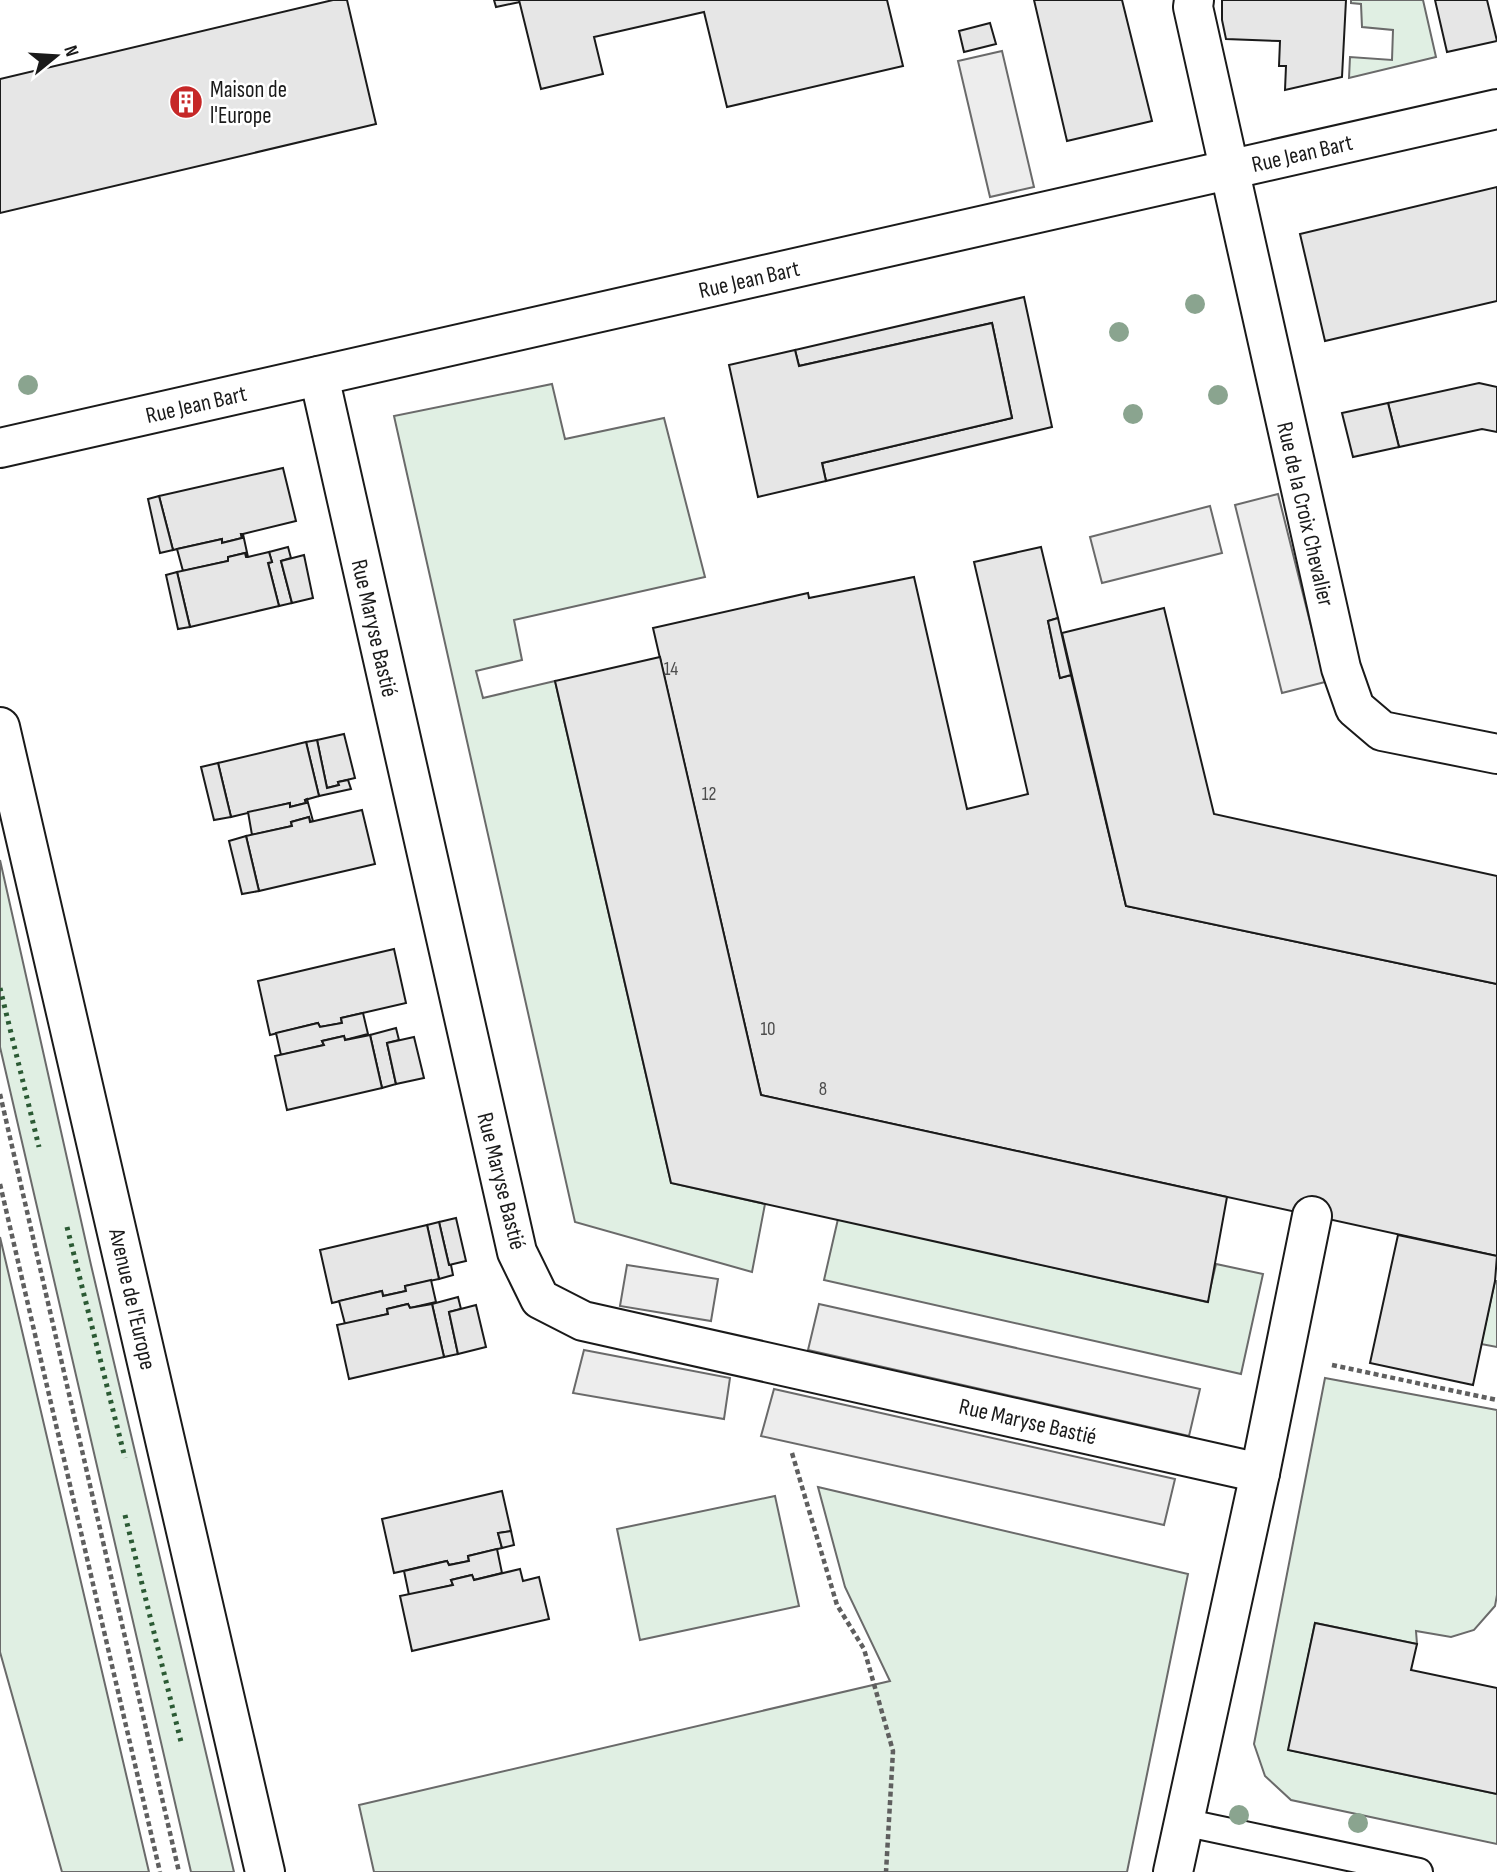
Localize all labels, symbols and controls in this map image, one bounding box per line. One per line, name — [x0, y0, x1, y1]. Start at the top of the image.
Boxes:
north arrow — [21, 21, 91, 91]
text: N — [58, 43, 83, 60]
place label: Maison de l'Europe — [210, 76, 287, 130]
building icon: Maison de l'Europe — [167, 83, 205, 121]
street label: Rue Jean Bart — [1249, 129, 1355, 179]
street label: Rue Jean Bart — [696, 255, 802, 305]
street label: Rue Jean Bart — [143, 380, 249, 430]
street label: Rue de la Croix Chevalier — [1270, 419, 1340, 609]
street label: Rue Maryse Bastié — [345, 557, 403, 700]
house number: 14 — [664, 658, 678, 681]
house number: 12 — [702, 783, 716, 806]
house number: 10 — [760, 1018, 776, 1041]
house number: 8 — [819, 1078, 827, 1101]
street label: Rue Maryse Bastié — [470, 1110, 532, 1253]
street label: Avenue de l'Europe — [102, 1225, 162, 1372]
street label: Rue Maryse Bastié — [956, 1393, 1099, 1451]

